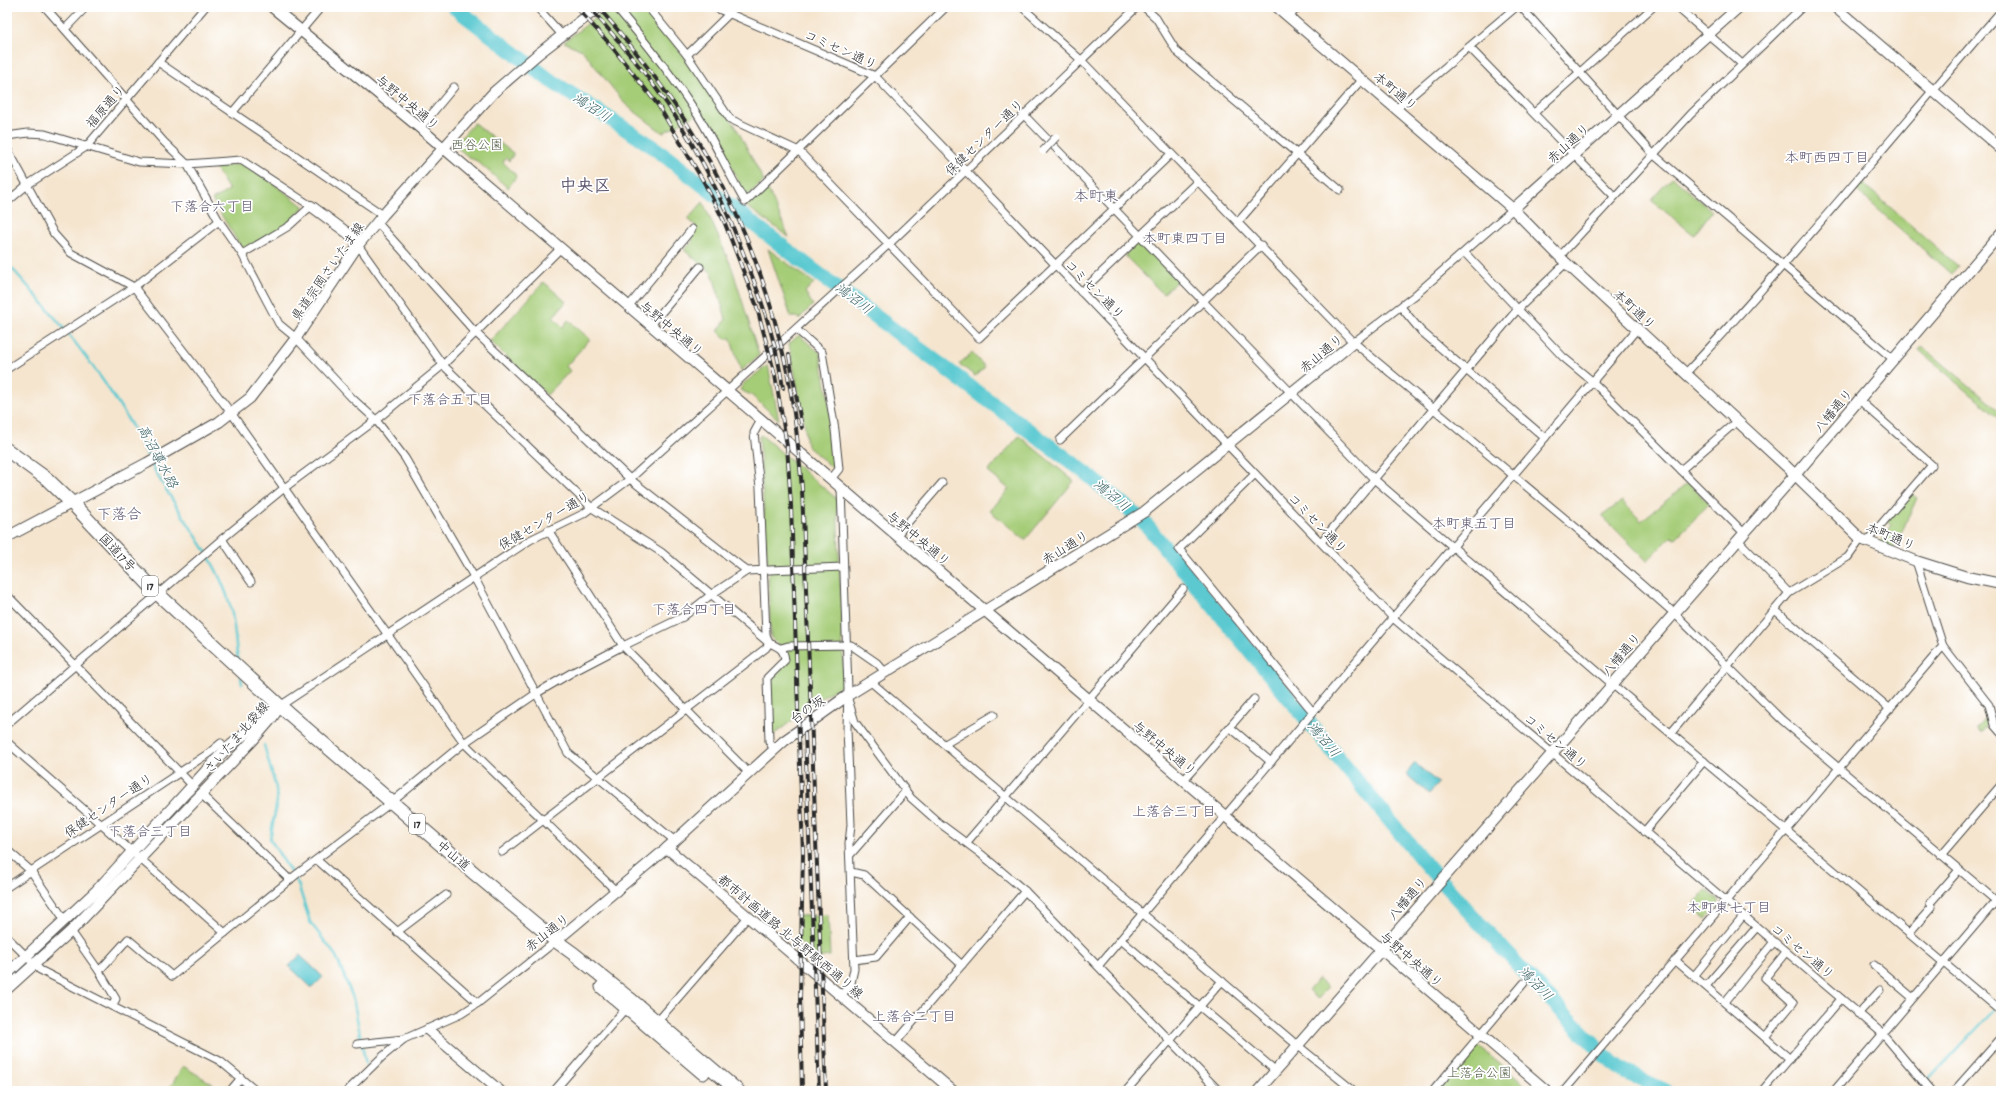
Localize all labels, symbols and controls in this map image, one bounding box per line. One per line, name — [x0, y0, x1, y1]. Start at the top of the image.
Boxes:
street label: コミセン通り — [800, 27, 879, 76]
street label: 本町通り — [1368, 69, 1420, 117]
street label: 与野中央通り — [370, 72, 442, 136]
street label: 福原通り — [83, 82, 131, 134]
water label: 鴻沼川 — [568, 89, 614, 129]
street label: 保健センター通り — [942, 96, 1030, 182]
street label: 赤山通り — [1544, 120, 1595, 169]
park label: 西谷公園 — [451, 137, 503, 156]
district label: 本町西四丁目 — [1785, 149, 1869, 169]
district label: 中央区 — [560, 176, 611, 200]
district label: 本町東 — [1073, 187, 1119, 209]
district label: 下落合六丁目 — [170, 198, 254, 218]
street label: 県道宗岡さいたま線 — [288, 218, 371, 326]
district label: 本町東四丁目 — [1143, 230, 1227, 250]
street label: コミセン通り — [1059, 256, 1128, 325]
water label: 鴻沼川 — [830, 279, 876, 320]
street label: 本町通り — [1608, 286, 1659, 336]
street label: 与野中央通り — [634, 298, 706, 362]
street label: 赤山通り — [1297, 331, 1349, 379]
street label: 八幡通り — [1811, 386, 1859, 438]
district label: 下落合五丁目 — [408, 391, 492, 411]
water label: 高沼導水路 — [131, 421, 182, 493]
water label: 鴻沼川 — [1088, 475, 1133, 518]
street label: 保健センター通り — [496, 488, 595, 556]
street label: コミセン通り — [1282, 490, 1350, 559]
district label: 下落合 — [96, 505, 142, 527]
street label: 与野中央通り — [881, 508, 953, 572]
district label: 本町東五丁目 — [1432, 515, 1516, 535]
street label: 本町通り — [1862, 519, 1918, 557]
street label: 赤山通り — [1039, 527, 1093, 571]
street label: 国道17号 — [93, 530, 139, 577]
road number: 17 — [142, 576, 158, 596]
district label: 下落合四丁目 — [652, 601, 736, 621]
street label: 八幡通り — [1599, 630, 1647, 682]
street label: 台の坂 — [787, 692, 830, 730]
street label: さいたま北袋線 — [201, 698, 275, 779]
street label: コミセン通り — [1518, 711, 1590, 775]
street label: 与野中央通り — [1127, 718, 1199, 782]
water label: 鴻沼川 — [1301, 718, 1344, 763]
street label: 保健センター通り — [61, 770, 158, 844]
district label: 上落合三丁目 — [1132, 803, 1216, 823]
road number: 17 — [409, 814, 425, 834]
district label: 下落合三丁目 — [108, 823, 192, 843]
street label: 中山道 — [431, 837, 473, 877]
street label: 都市計画道路 北与野駅西通り線 — [712, 871, 867, 1005]
street label: 八幡通り — [1385, 874, 1433, 926]
district label: 本町東七丁目 — [1687, 899, 1771, 919]
street label: 赤山通り — [522, 910, 575, 957]
street label: コミセン通り — [1765, 921, 1837, 985]
street label: 与野中央通り — [1375, 928, 1446, 994]
water label: 鴻沼川 — [1513, 962, 1556, 1006]
district label: 上落合二丁目 — [872, 1008, 956, 1028]
park label: 上落合公園 — [1446, 1065, 1512, 1084]

